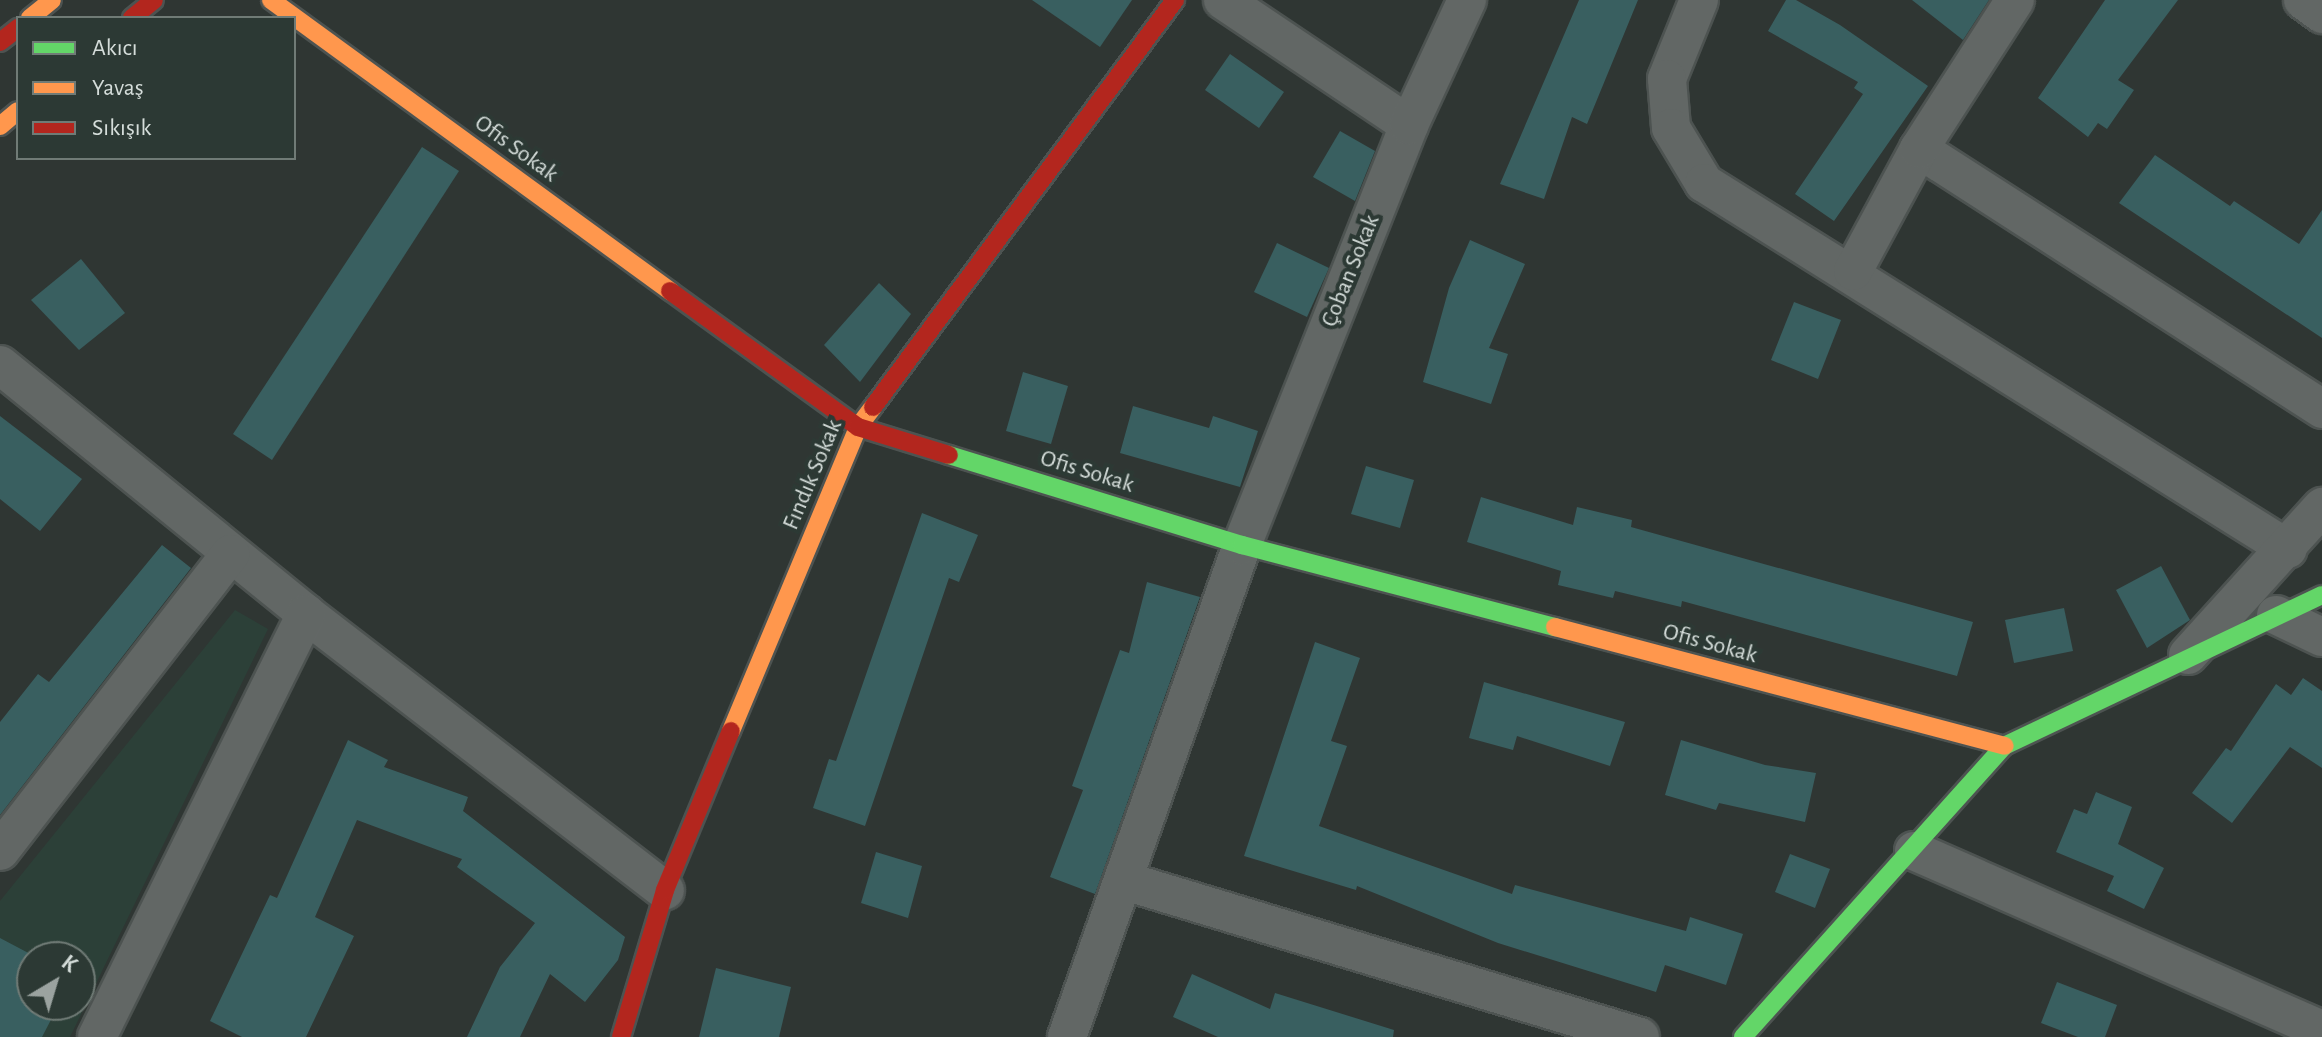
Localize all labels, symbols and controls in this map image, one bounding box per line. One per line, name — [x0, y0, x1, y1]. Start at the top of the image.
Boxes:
legend — [16, 16, 296, 160]
text: Akıcı — [92, 36, 138, 60]
text: Yavaş — [92, 76, 144, 100]
street label: Ofis Sokak — [468, 109, 564, 189]
text: Sıkışık — [92, 116, 152, 140]
street label: Çoban Sokak — [1315, 211, 1387, 331]
street label: Fındık Sokak — [777, 416, 849, 534]
street label: Ofis Sokak — [1037, 444, 1137, 500]
street label: Ofis Sokak — [1660, 618, 1760, 670]
north arrow — [16, 941, 96, 1021]
text: K — [58, 951, 81, 976]

